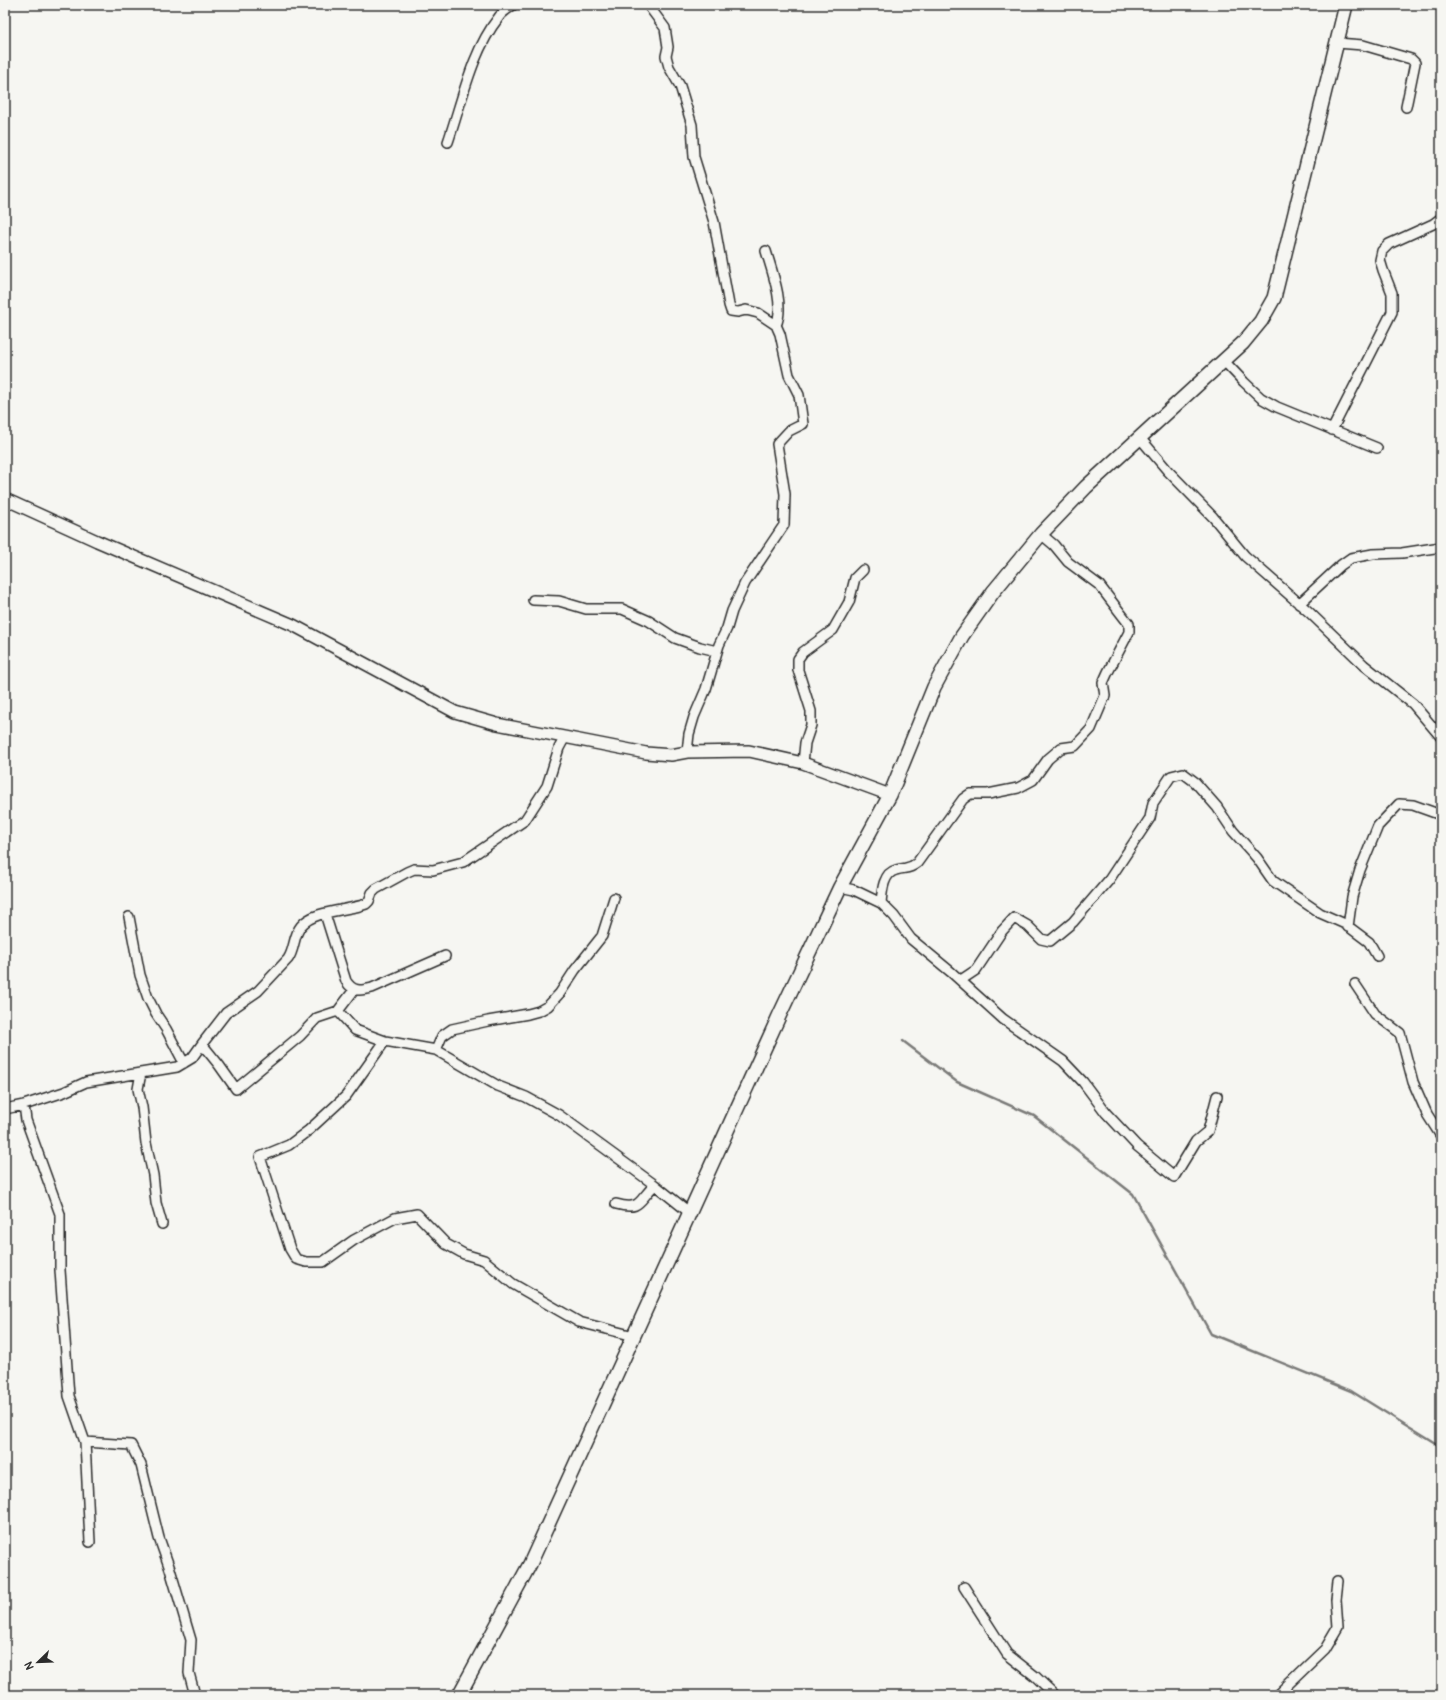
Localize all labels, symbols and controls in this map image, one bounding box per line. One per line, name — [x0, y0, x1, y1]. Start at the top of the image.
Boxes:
north arrow — [18, 1642, 58, 1682]
text: N — [22, 1659, 37, 1672]

